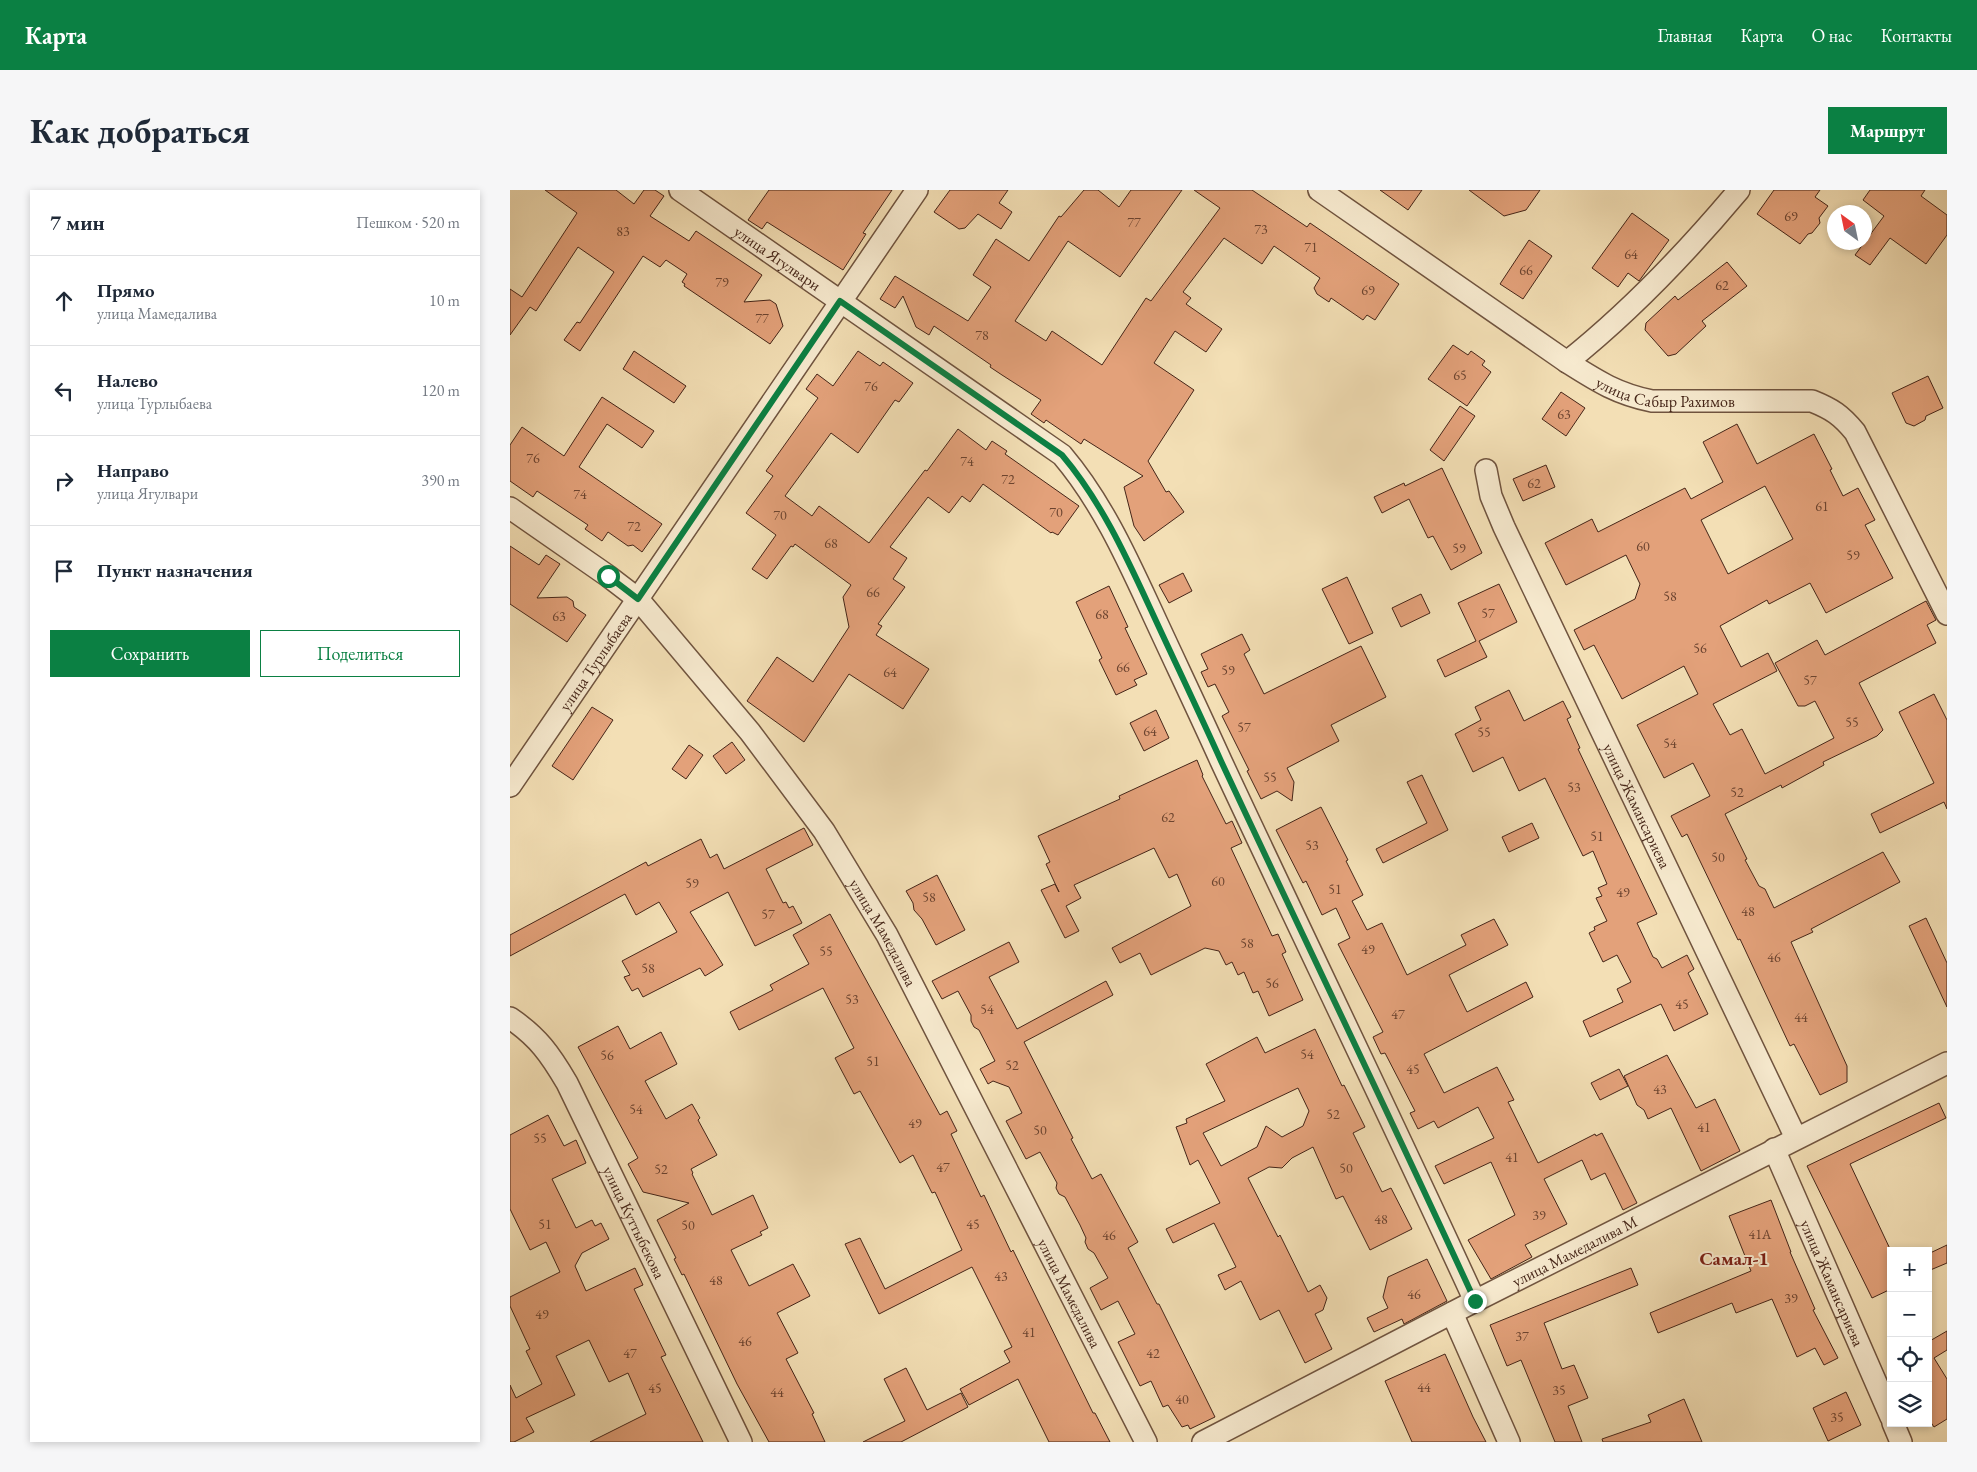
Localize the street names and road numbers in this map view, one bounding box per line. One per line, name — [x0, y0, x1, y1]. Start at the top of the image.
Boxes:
street label: улица Ягулвари — [730, 220, 826, 296]
street label: улица Сабыр Рахимов — [1592, 371, 1735, 412]
street label: улица Турлыбаева — [554, 607, 637, 715]
street label: улица Жамансариева — [1598, 740, 1676, 872]
street label: улица Мамедалива — [845, 875, 922, 990]
street label: улица Куттыбекова — [598, 1162, 671, 1283]
street label: улица Мамедалива М — [1508, 1210, 1641, 1291]
street label: улица Жамансариева — [1796, 1216, 1870, 1350]
street label: улица Мамедалива — [1033, 1234, 1107, 1352]

